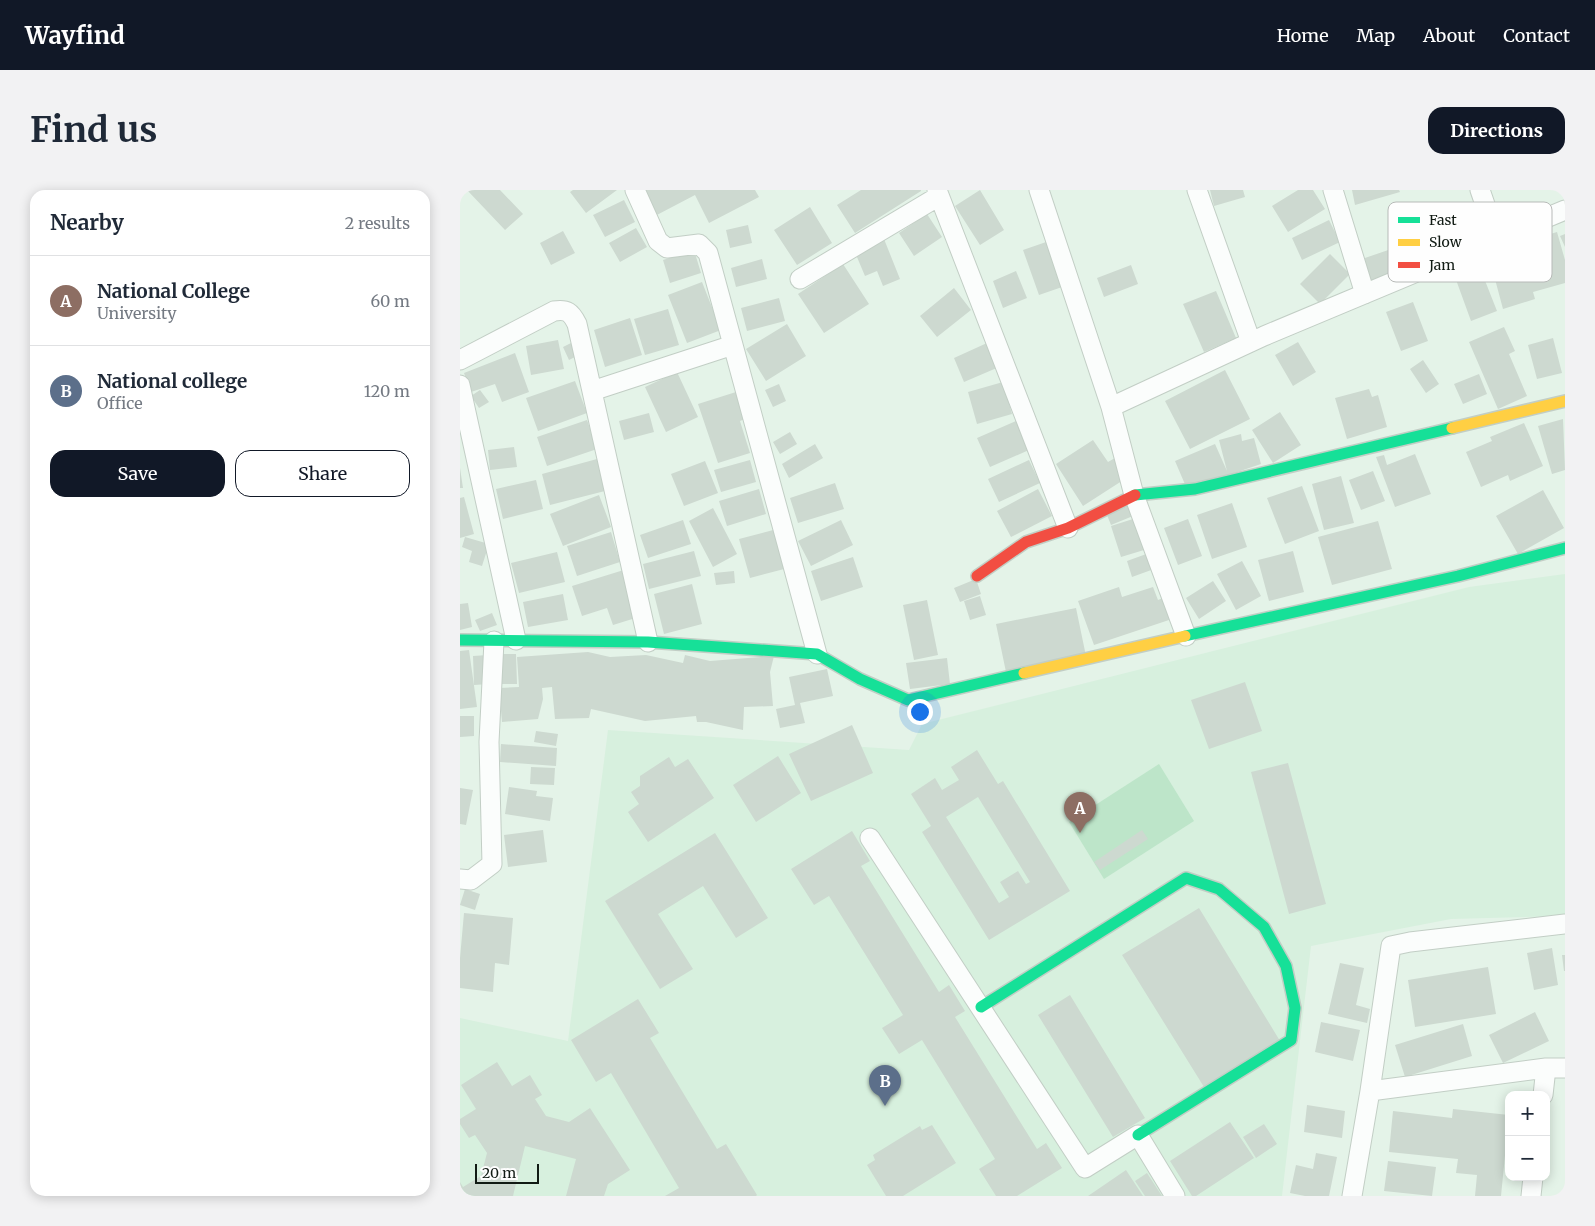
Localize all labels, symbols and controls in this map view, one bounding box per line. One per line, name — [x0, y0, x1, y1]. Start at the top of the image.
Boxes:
text: Wayfind — [25, 20, 125, 51]
text: Home — [1277, 24, 1329, 47]
text: Map — [1357, 24, 1395, 47]
text: About — [1423, 24, 1475, 47]
text: Contact — [1503, 24, 1570, 47]
button: Directions — [1428, 107, 1565, 154]
text: Find us — [30, 108, 157, 152]
legend — [1388, 202, 1552, 282]
text: Nearby — [50, 209, 124, 236]
text: Fast — [1429, 211, 1457, 229]
text: 2 results — [345, 213, 410, 233]
text: Slow — [1429, 233, 1462, 251]
text: Jam — [1428, 256, 1455, 274]
text: National College — [97, 279, 250, 303]
text: A — [60, 291, 72, 311]
text: 60 m — [370, 291, 410, 311]
text: University — [97, 303, 177, 323]
text: National college — [97, 369, 247, 393]
text: B — [60, 381, 72, 401]
text: 120 m — [364, 381, 410, 401]
text: Office — [97, 393, 143, 413]
button: Save — [50, 450, 225, 497]
button: Share — [235, 450, 410, 497]
your location — [907, 699, 933, 725]
pin: A — [1064, 792, 1096, 833]
pin: B — [869, 1065, 901, 1106]
map controls — [1505, 1091, 1550, 1181]
button: + — [1505, 1091, 1550, 1136]
button: − — [1505, 1136, 1550, 1181]
scale bar — [475, 1161, 539, 1184]
text: 20 m — [482, 1164, 516, 1182]

